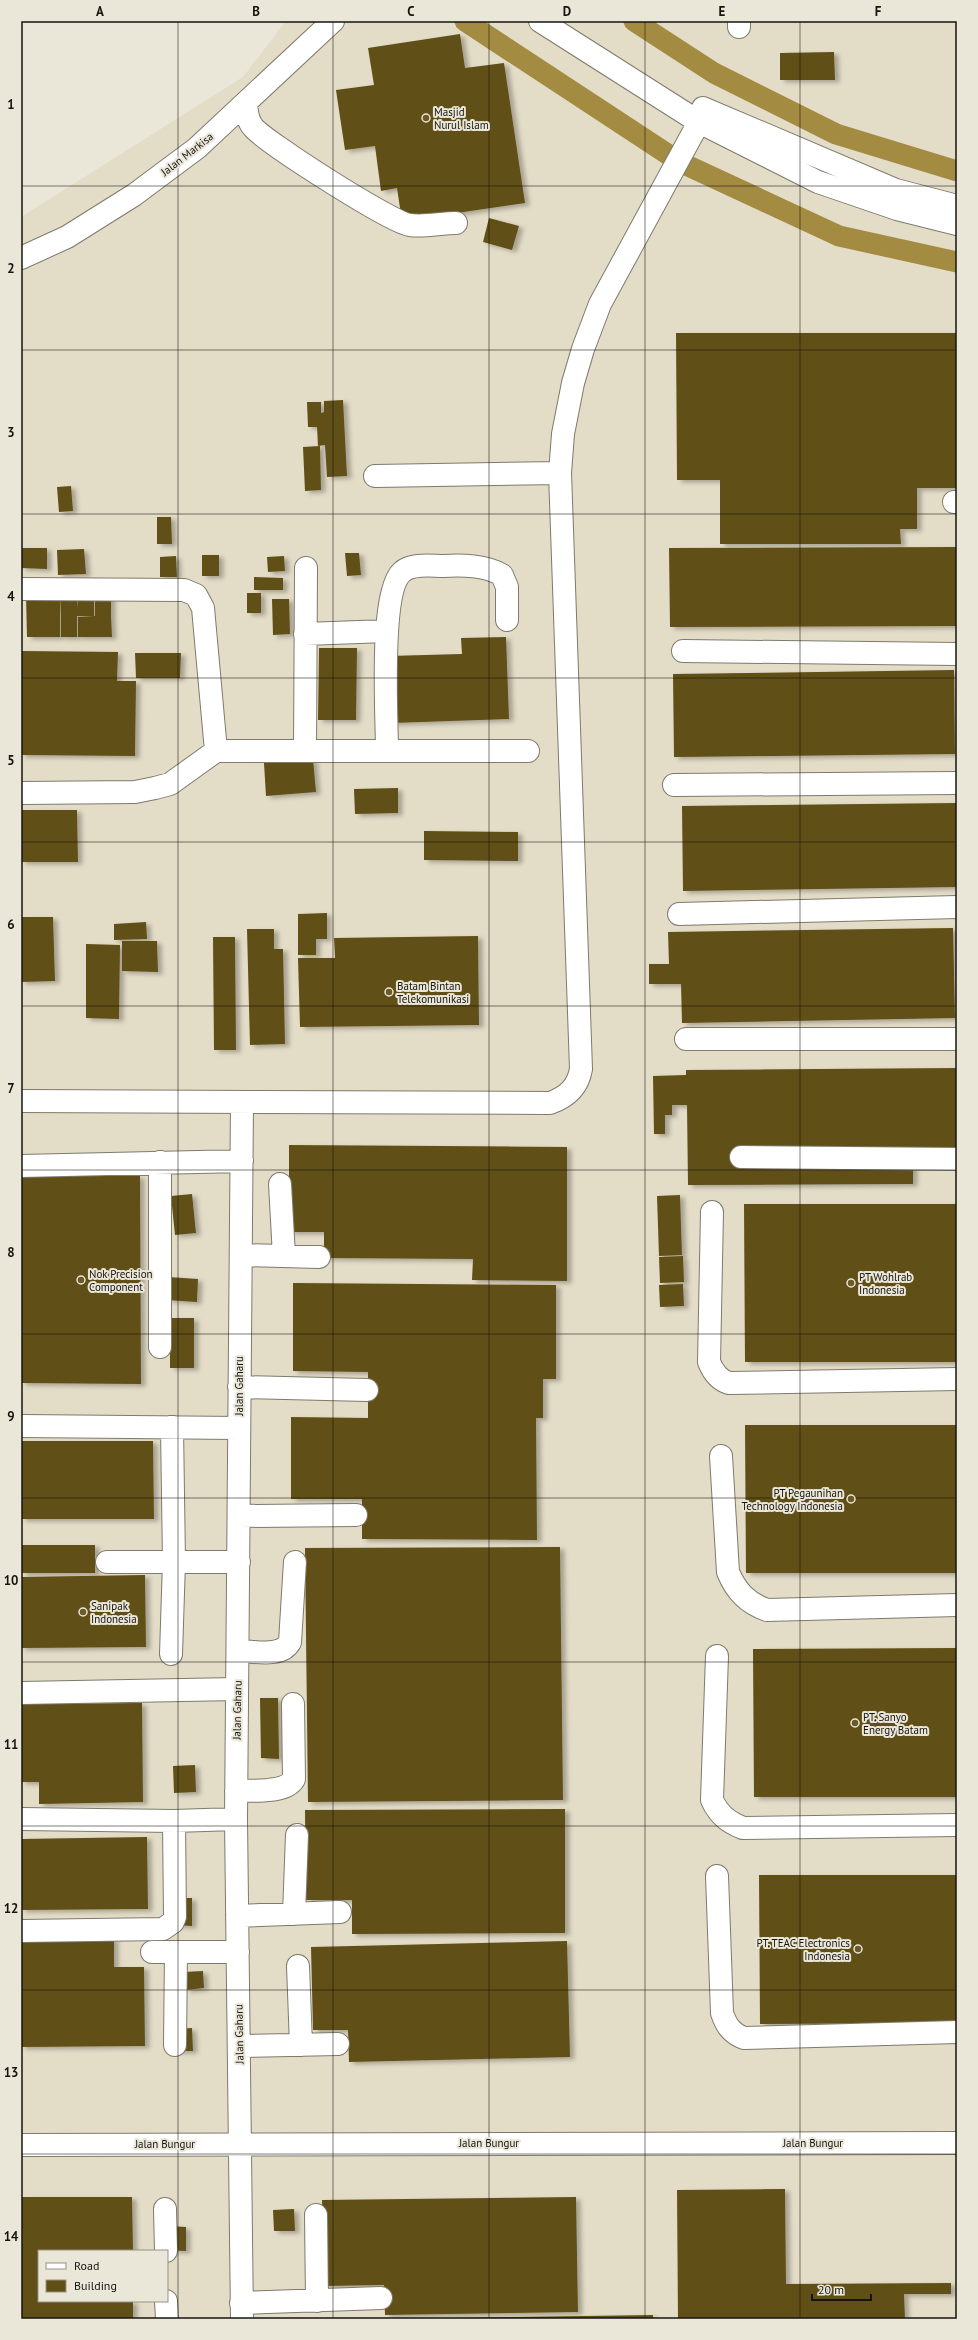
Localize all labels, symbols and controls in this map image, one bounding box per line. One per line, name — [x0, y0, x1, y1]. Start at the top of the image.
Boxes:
text: A — [96, 3, 104, 20]
text: B — [252, 3, 260, 20]
text: C — [407, 3, 415, 20]
text: D — [563, 3, 571, 20]
text: E — [719, 3, 726, 20]
text: F — [875, 3, 882, 20]
text: 1 — [7, 96, 15, 113]
place label: Masjid Nurul Islam — [434, 105, 489, 132]
marker: Masjid Nurul Islam — [421, 113, 431, 123]
street label: Jalan Markisa — [157, 129, 216, 179]
text: 2 — [7, 260, 15, 277]
text: 3 — [7, 424, 15, 441]
text: 4 — [7, 588, 15, 605]
text: 5 — [7, 752, 15, 769]
text: 6 — [7, 916, 15, 933]
place label: Batam Bintan Telekomunikasi — [397, 979, 469, 1006]
marker: Batam Bintan Telekomunikasi — [384, 987, 394, 997]
text: 7 — [7, 1080, 15, 1097]
text: 8 — [7, 1244, 15, 1261]
place label: Nok Precision Component — [89, 1267, 153, 1294]
place label: PT Wohlrab Indonesia — [859, 1270, 912, 1297]
marker: Nok Precision Component — [76, 1275, 86, 1285]
marker: PT Wohlrab Indonesia — [846, 1278, 856, 1288]
street label: Jalan Gaharu — [232, 1356, 246, 1417]
text: 9 — [7, 1408, 15, 1425]
place label: PT Pegaunihan Technology Indonesia — [742, 1486, 843, 1513]
marker: PT Pegaunihan Technology Indonesia — [846, 1494, 856, 1504]
text: 10 — [4, 1572, 18, 1589]
place label: Sanipak Indonesia — [91, 1599, 137, 1626]
marker: Sanipak Indonesia — [78, 1607, 88, 1617]
street label: Jalan Gaharu — [229, 1680, 245, 1741]
place label: PT. Sanyo Energy Batam — [863, 1710, 928, 1737]
marker: PT. Sanyo Energy Batam — [850, 1718, 860, 1728]
text: 11 — [4, 1736, 18, 1753]
text: 12 — [4, 1900, 18, 1917]
place label: PT. TEAC Electronics Indonesia — [757, 1936, 850, 1963]
marker: PT. TEAC Electronics Indonesia — [853, 1944, 863, 1954]
street label: Jalan Gaharu — [231, 2004, 247, 2065]
text: 13 — [4, 2064, 18, 2081]
street label: Jalan Bungur — [458, 2136, 519, 2150]
street label: Jalan Bungur — [782, 2136, 843, 2150]
street label: Jalan Bungur — [134, 2137, 195, 2151]
text: 14 — [4, 2228, 19, 2245]
legend — [38, 2250, 168, 2302]
text: Road — [74, 2258, 99, 2273]
scale bar — [812, 2276, 871, 2302]
text: Building — [74, 2278, 117, 2293]
text: 20 m — [818, 2282, 844, 2297]

